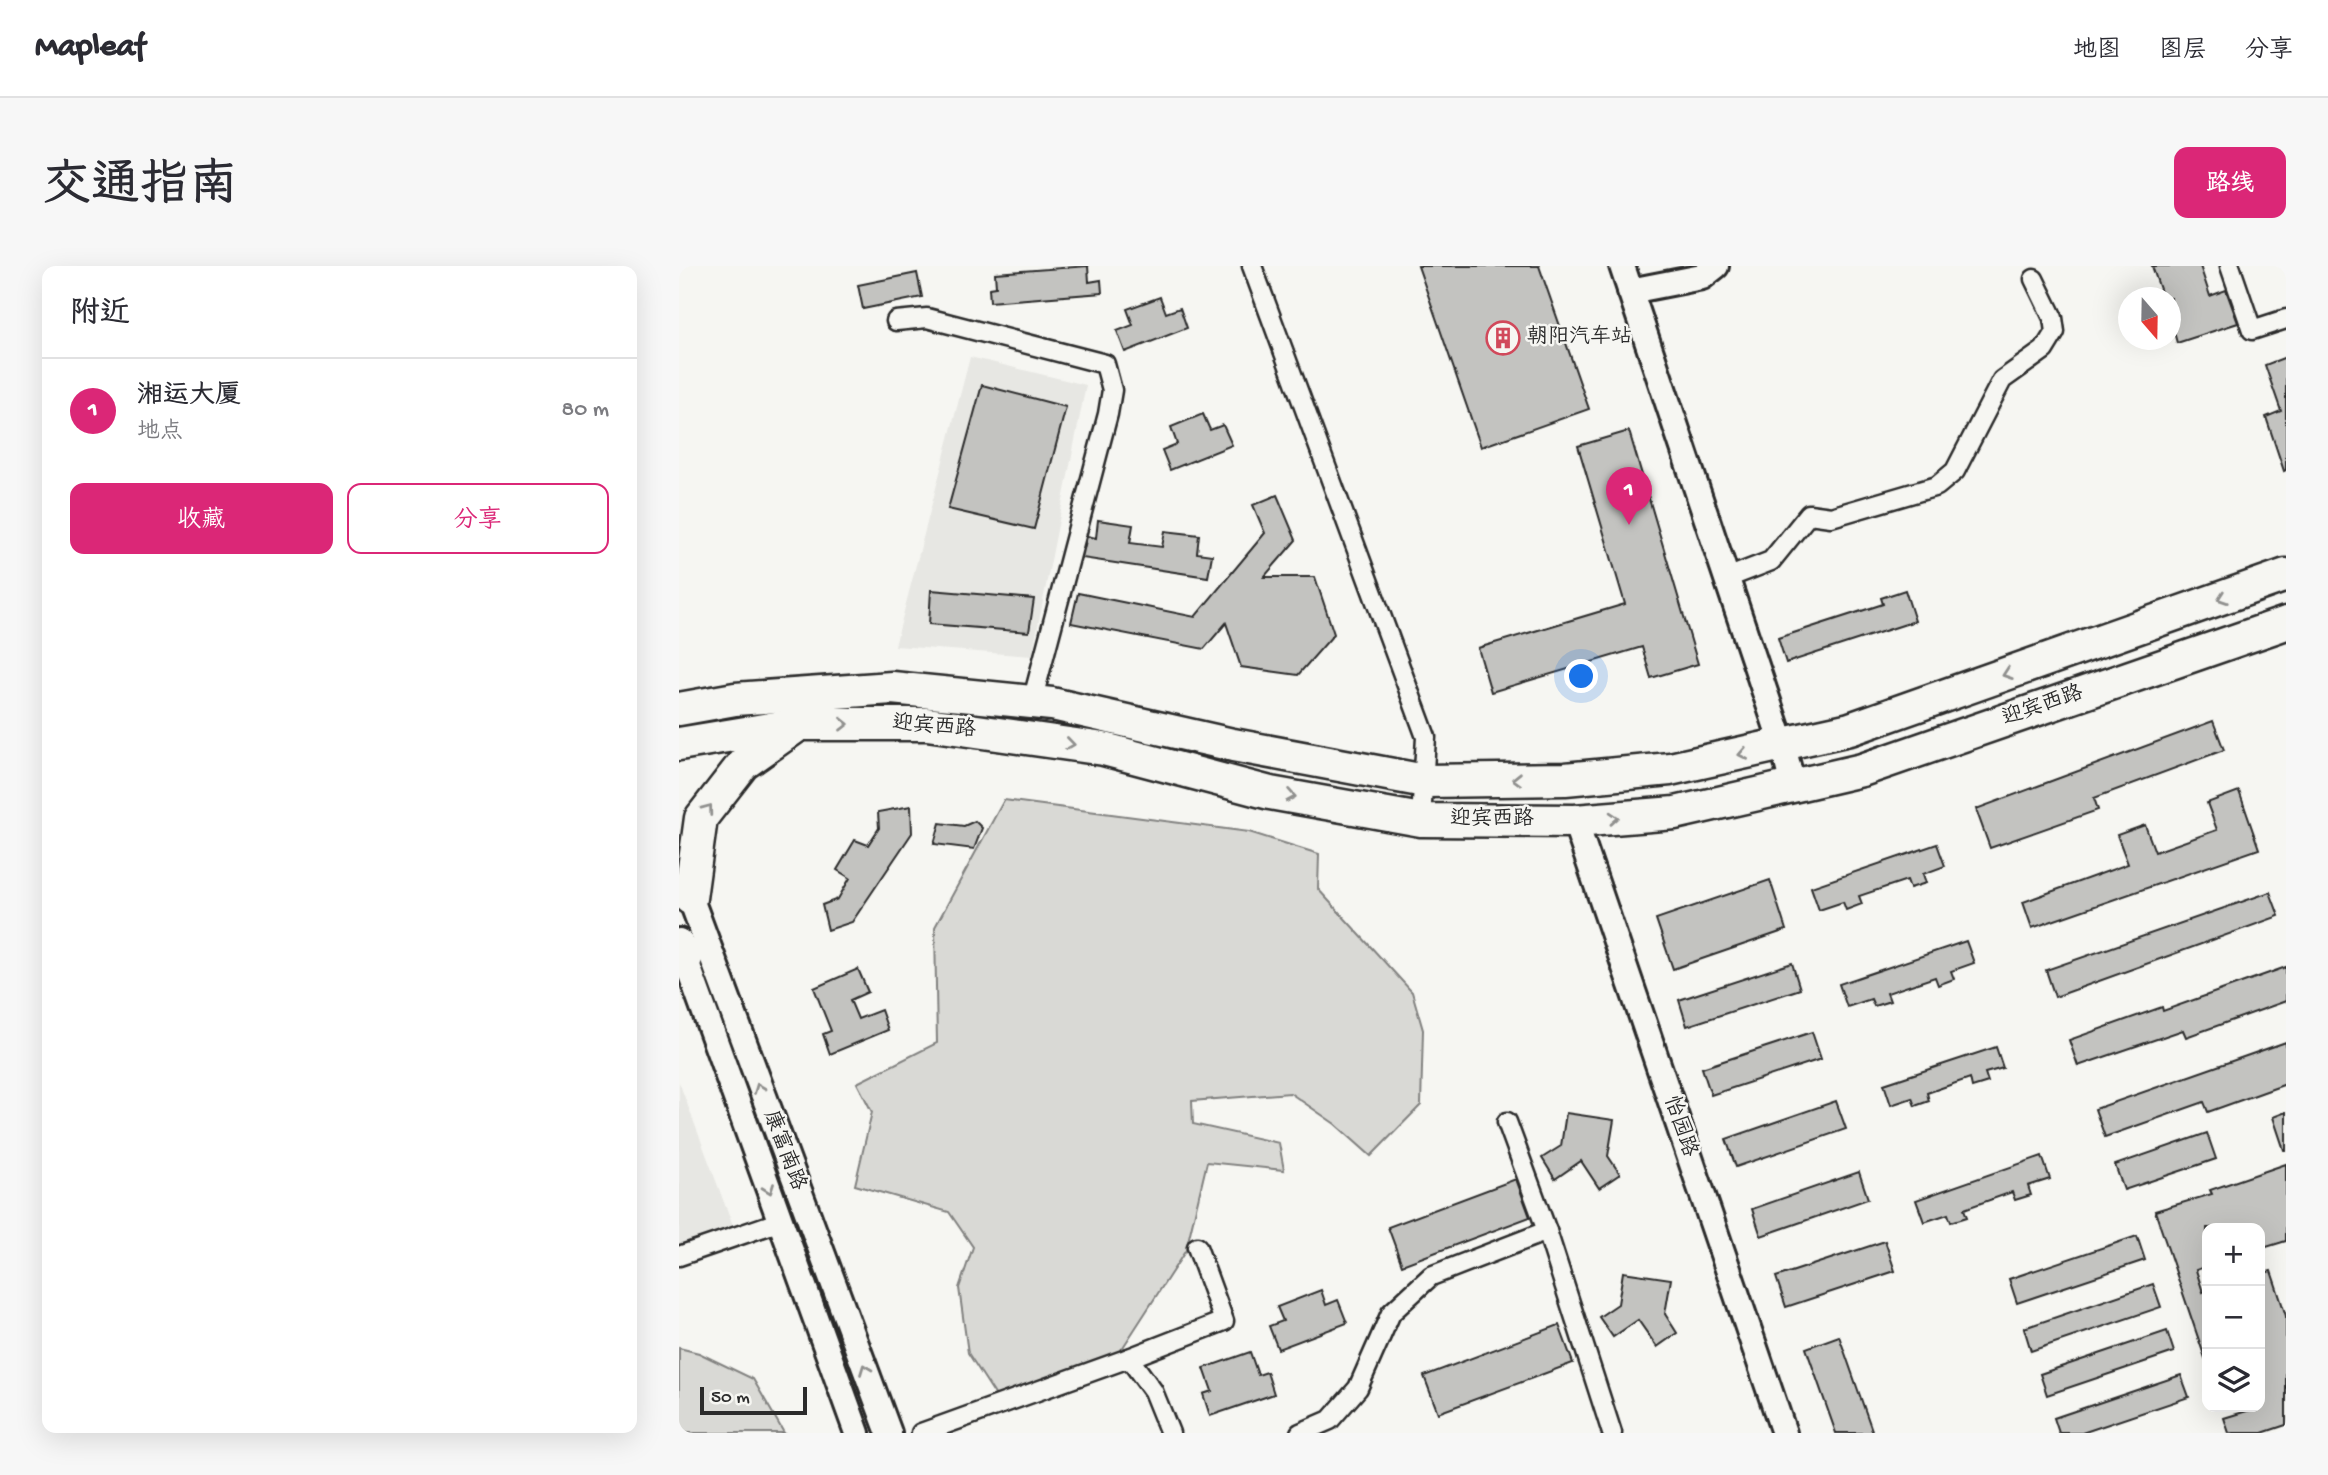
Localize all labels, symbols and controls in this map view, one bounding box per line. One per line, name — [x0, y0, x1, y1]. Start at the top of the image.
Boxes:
text: Mapleaf — [35, 29, 145, 67]
text: 地图 — [2073, 37, 2121, 66]
text: 图层 — [2159, 37, 2207, 66]
text: 分享 — [2245, 37, 2293, 66]
button: 路线 — [2174, 147, 2286, 218]
text: 交通指南 — [42, 160, 238, 218]
north arrow — [2118, 287, 2181, 350]
text: 附近 — [70, 298, 130, 333]
building icon: 朝阳汽车站 — [1484, 319, 1522, 357]
place label: 朝阳汽车站 — [1527, 324, 1632, 351]
text: 湘运大厦 — [137, 382, 241, 413]
text: 1 — [88, 397, 98, 424]
text: 80 m — [562, 397, 609, 424]
text: 地点 — [137, 419, 183, 446]
pin: 1 — [1606, 467, 1652, 525]
button: 收藏 — [70, 483, 333, 554]
button: 分享 — [347, 483, 609, 554]
one-way arrow — [2216, 590, 2228, 604]
your location — [1564, 659, 1598, 693]
one-way arrow — [2002, 665, 2014, 679]
street label: 迎宾西路 — [1999, 680, 2087, 732]
street label: 迎宾西路 — [891, 710, 977, 744]
one-way arrow — [839, 716, 849, 732]
one-way arrow — [1064, 736, 1075, 751]
one-way arrow — [1737, 745, 1749, 760]
one-way arrow — [1512, 772, 1523, 787]
one-way arrow — [1285, 788, 1297, 803]
one-way arrow — [700, 804, 712, 816]
street label: 迎宾西路 — [1450, 806, 1534, 833]
one-way arrow — [1609, 811, 1620, 826]
one-way arrow — [753, 1082, 767, 1094]
street label: 怡园路 — [1657, 1092, 1703, 1161]
street label: 康富南路 — [756, 1107, 812, 1195]
one-way arrow — [761, 1182, 775, 1194]
map controls — [2202, 1223, 2265, 1412]
button: + — [2202, 1223, 2265, 1286]
button: − — [2202, 1286, 2265, 1349]
button: layers — [2202, 1349, 2265, 1412]
one-way arrow — [860, 1364, 874, 1376]
scale bar — [700, 1384, 807, 1416]
text: 50 m — [711, 1387, 750, 1410]

